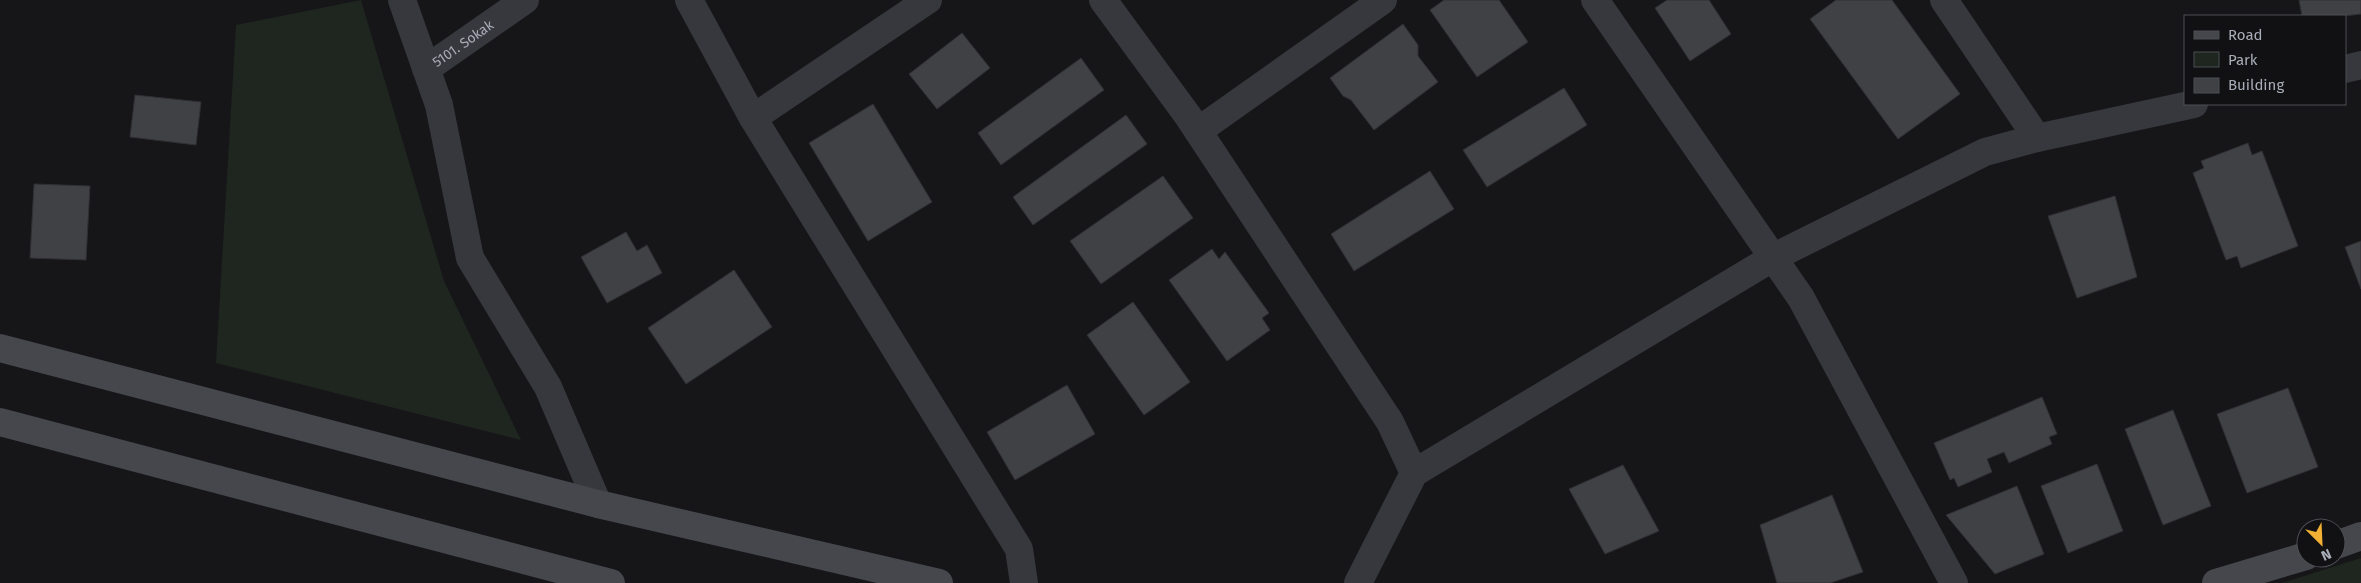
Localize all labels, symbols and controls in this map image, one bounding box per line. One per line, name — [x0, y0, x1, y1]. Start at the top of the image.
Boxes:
legend — [2184, 15, 2346, 105]
street label: 5101. Sokak — [429, 16, 498, 71]
text: Road — [2228, 26, 2263, 44]
text: Park — [2228, 51, 2258, 69]
text: Building — [2228, 76, 2284, 94]
north arrow — [2296, 518, 2346, 568]
text: N — [2318, 545, 2334, 564]

